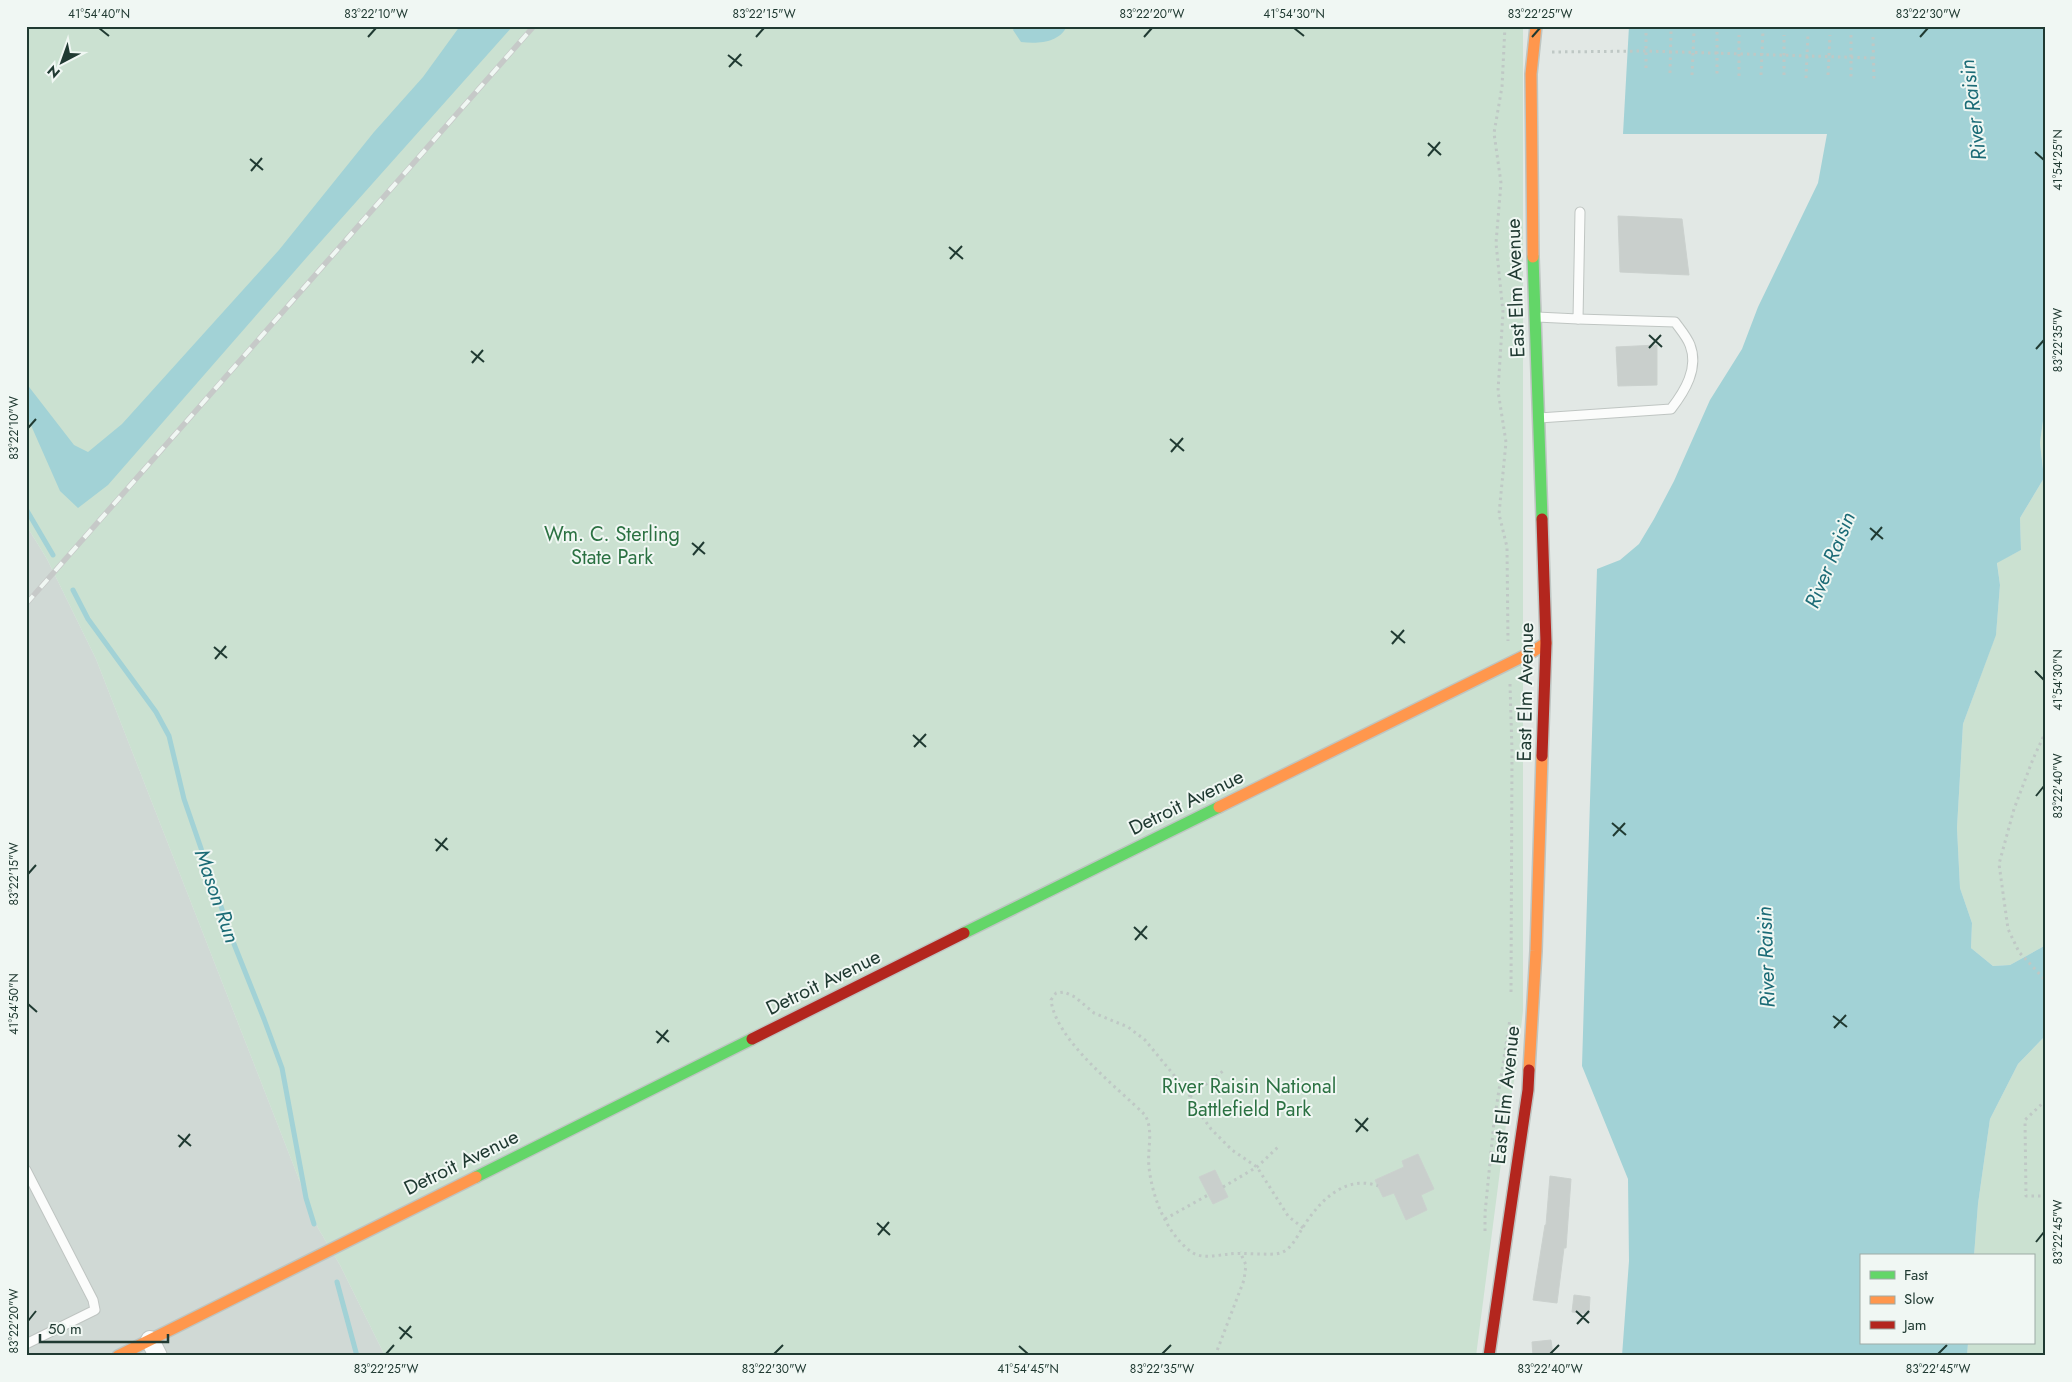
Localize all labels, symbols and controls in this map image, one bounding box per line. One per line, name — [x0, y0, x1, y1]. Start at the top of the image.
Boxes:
text: 41°54'40"N — [68, 5, 130, 23]
text: 83°22'10"W — [344, 5, 408, 23]
text: 83°22'15"W — [732, 5, 796, 23]
text: 83°22'20"W — [1119, 5, 1185, 23]
text: 41°54'30"N — [1263, 5, 1325, 23]
text: 83°22'25"W — [1508, 5, 1572, 23]
text: 83°22'30"W — [1896, 5, 1960, 23]
north arrow — [38, 38, 88, 88]
water label: River Raisin — [1952, 58, 1994, 162]
text: N — [43, 61, 64, 83]
text: 41°54'25"N — [2049, 129, 2067, 191]
street label: East Elm Avenue — [1499, 218, 1532, 358]
text: 83°22'35"W — [2049, 308, 2067, 372]
text: 83°22'10"W — [5, 396, 23, 460]
water label: River Raisin — [1797, 507, 1863, 613]
park label: Wm. C. Sterling State Park — [544, 520, 680, 572]
street label: East Elm Avenue — [1510, 622, 1541, 762]
text: 41°54'30"N — [2049, 649, 2067, 711]
text: 83°22'40"W — [2049, 753, 2067, 819]
street label: Detroit Avenue — [1124, 762, 1249, 843]
text: 83°22'15"W — [5, 842, 23, 906]
water label: Mason Run — [187, 845, 247, 947]
water label: River Raisin — [1749, 906, 1783, 1008]
street label: Detroit Avenue — [761, 942, 886, 1023]
text: 41°54'50"N — [5, 973, 23, 1035]
street label: East Elm Avenue — [1484, 1024, 1527, 1166]
park label: River Raisin National Battlefield Park — [1162, 1072, 1336, 1124]
street label: Detroit Avenue — [399, 1122, 524, 1203]
text: 83°22'45"W — [2049, 1200, 2067, 1264]
legend — [1860, 1254, 2034, 1344]
text: Fast — [1904, 1264, 1928, 1286]
text: 83°22'20"W — [5, 1288, 23, 1354]
text: Slow — [1904, 1288, 1935, 1310]
scale bar — [40, 1312, 168, 1344]
text: Jam — [1902, 1314, 1927, 1336]
text: 50 m — [48, 1318, 82, 1340]
text: 83°22'25"W — [354, 1360, 418, 1378]
text: 83°22'30"W — [742, 1360, 806, 1378]
text: 41°54'45"N — [997, 1360, 1059, 1378]
text: 83°22'35"W — [1130, 1360, 1194, 1378]
text: 83°22'40"W — [1517, 1360, 1583, 1378]
text: 83°22'45"W — [1906, 1360, 1970, 1378]

